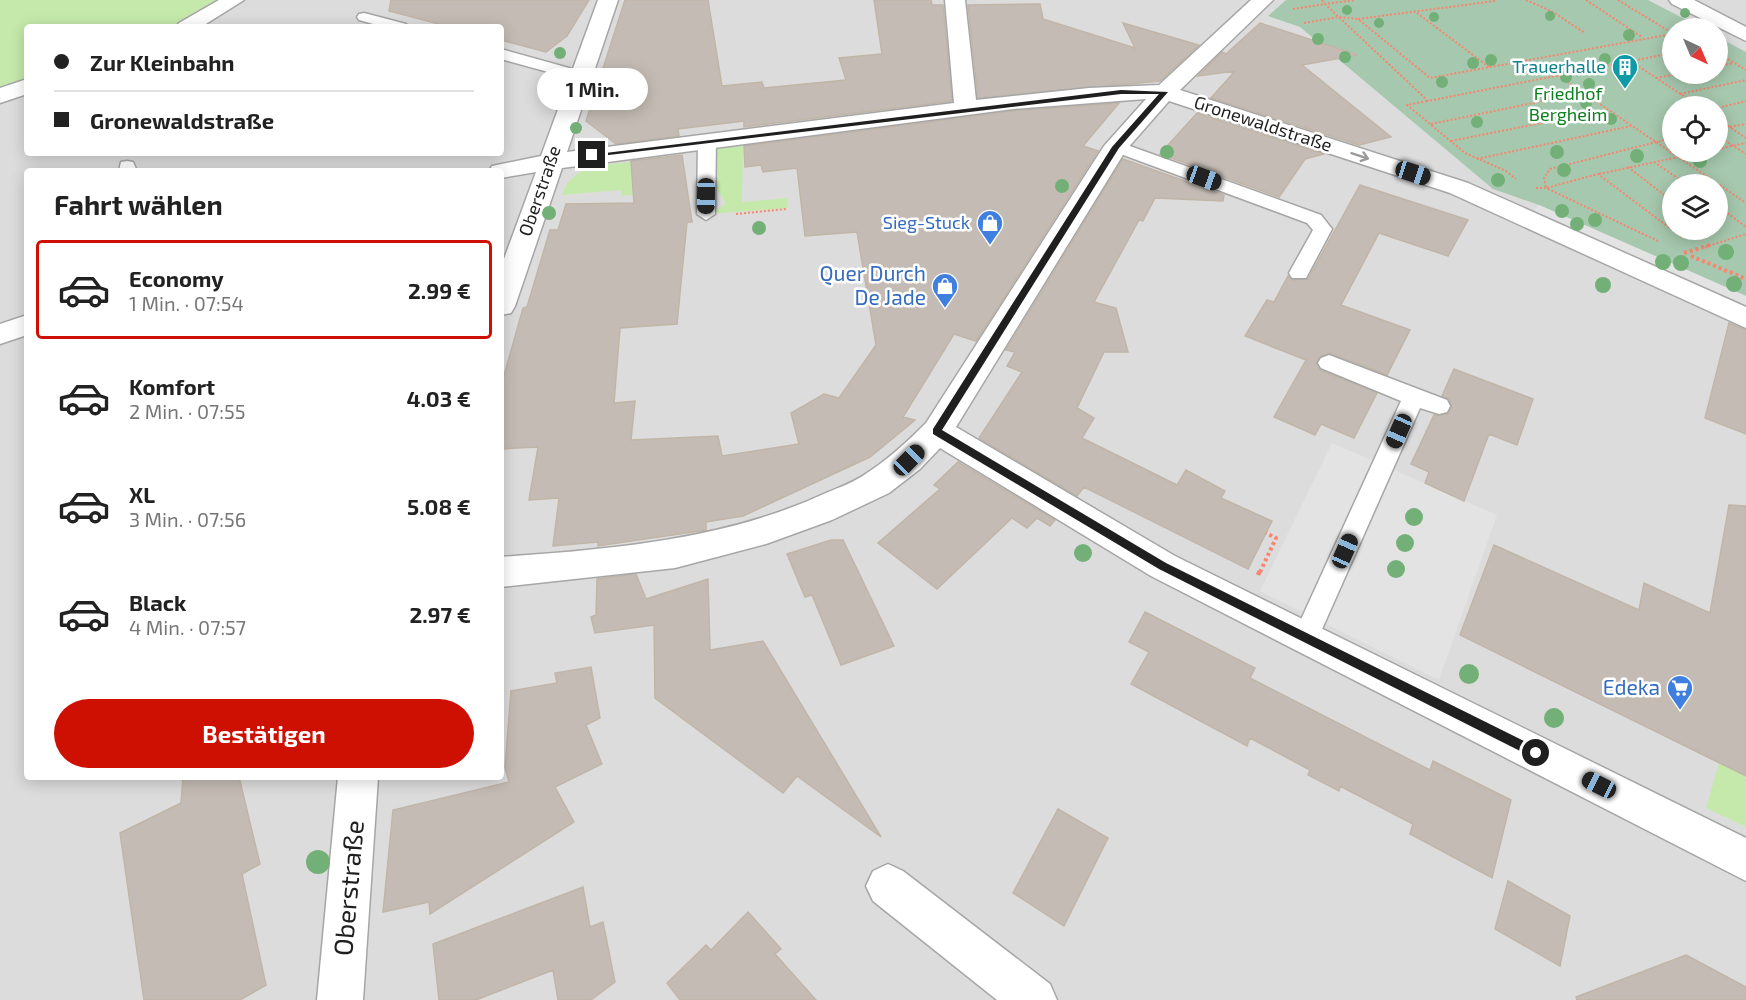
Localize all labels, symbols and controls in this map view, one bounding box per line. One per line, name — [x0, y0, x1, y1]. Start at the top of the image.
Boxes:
north arrow — [1662, 18, 1728, 84]
map controls — [1662, 18, 1728, 240]
text: Zur Kleinbahn — [90, 49, 235, 75]
building icon: Trauerhalle — [1610, 52, 1640, 90]
place label: Trauerhalle — [1512, 55, 1606, 77]
callout: 1 Min. — [536, 68, 648, 110]
text: 1 Min. — [566, 77, 619, 101]
park label: Friedhof Bergheim — [1529, 82, 1607, 125]
street label: Gronewaldstraße — [1191, 90, 1335, 156]
button: locate — [1662, 96, 1728, 162]
text: Gronewaldstraße — [90, 107, 274, 133]
route end — [578, 141, 605, 168]
street label: Oberstraße — [513, 143, 565, 239]
one-way arrow — [1350, 151, 1369, 162]
car — [1393, 159, 1433, 187]
car — [1184, 163, 1224, 193]
button: layers — [1662, 174, 1728, 240]
car — [697, 178, 715, 214]
text: Fahrt wählen — [54, 188, 223, 220]
shop icon: Sieg-Stuck — [975, 208, 1005, 246]
place label: Sieg-Stuck — [883, 211, 970, 233]
place label: Quer Durch De Jade — [820, 260, 926, 309]
icon: car — [57, 263, 111, 317]
text: Economy — [129, 265, 224, 291]
shop icon: Quer Durch De Jade — [930, 271, 960, 309]
text: 2.99 € — [408, 277, 471, 303]
text: 1 Min. · 07:54 — [129, 291, 244, 315]
icon: car — [57, 371, 111, 425]
text: Komfort — [129, 373, 215, 399]
text: 4.03 € — [406, 385, 471, 411]
text: 2 Min. · 07:55 — [129, 399, 246, 423]
car — [1383, 411, 1415, 451]
car — [890, 441, 928, 479]
icon: car — [57, 479, 111, 533]
text: XL — [129, 481, 155, 507]
text: 5.08 € — [407, 493, 471, 519]
text: 3 Min. · 07:56 — [129, 507, 246, 531]
car — [1329, 531, 1361, 571]
icon: car — [57, 587, 111, 641]
text: Black — [129, 589, 186, 615]
text: 2.97 € — [409, 601, 471, 627]
text: 4 Min. · 07:57 — [129, 615, 246, 639]
supermarket icon: Edeka — [1665, 673, 1695, 711]
place label: Edeka — [1603, 674, 1660, 699]
button: Bestätigen — [54, 699, 474, 768]
route start — [1522, 739, 1549, 766]
car — [1579, 769, 1619, 801]
street label: Oberstraße — [326, 819, 369, 957]

